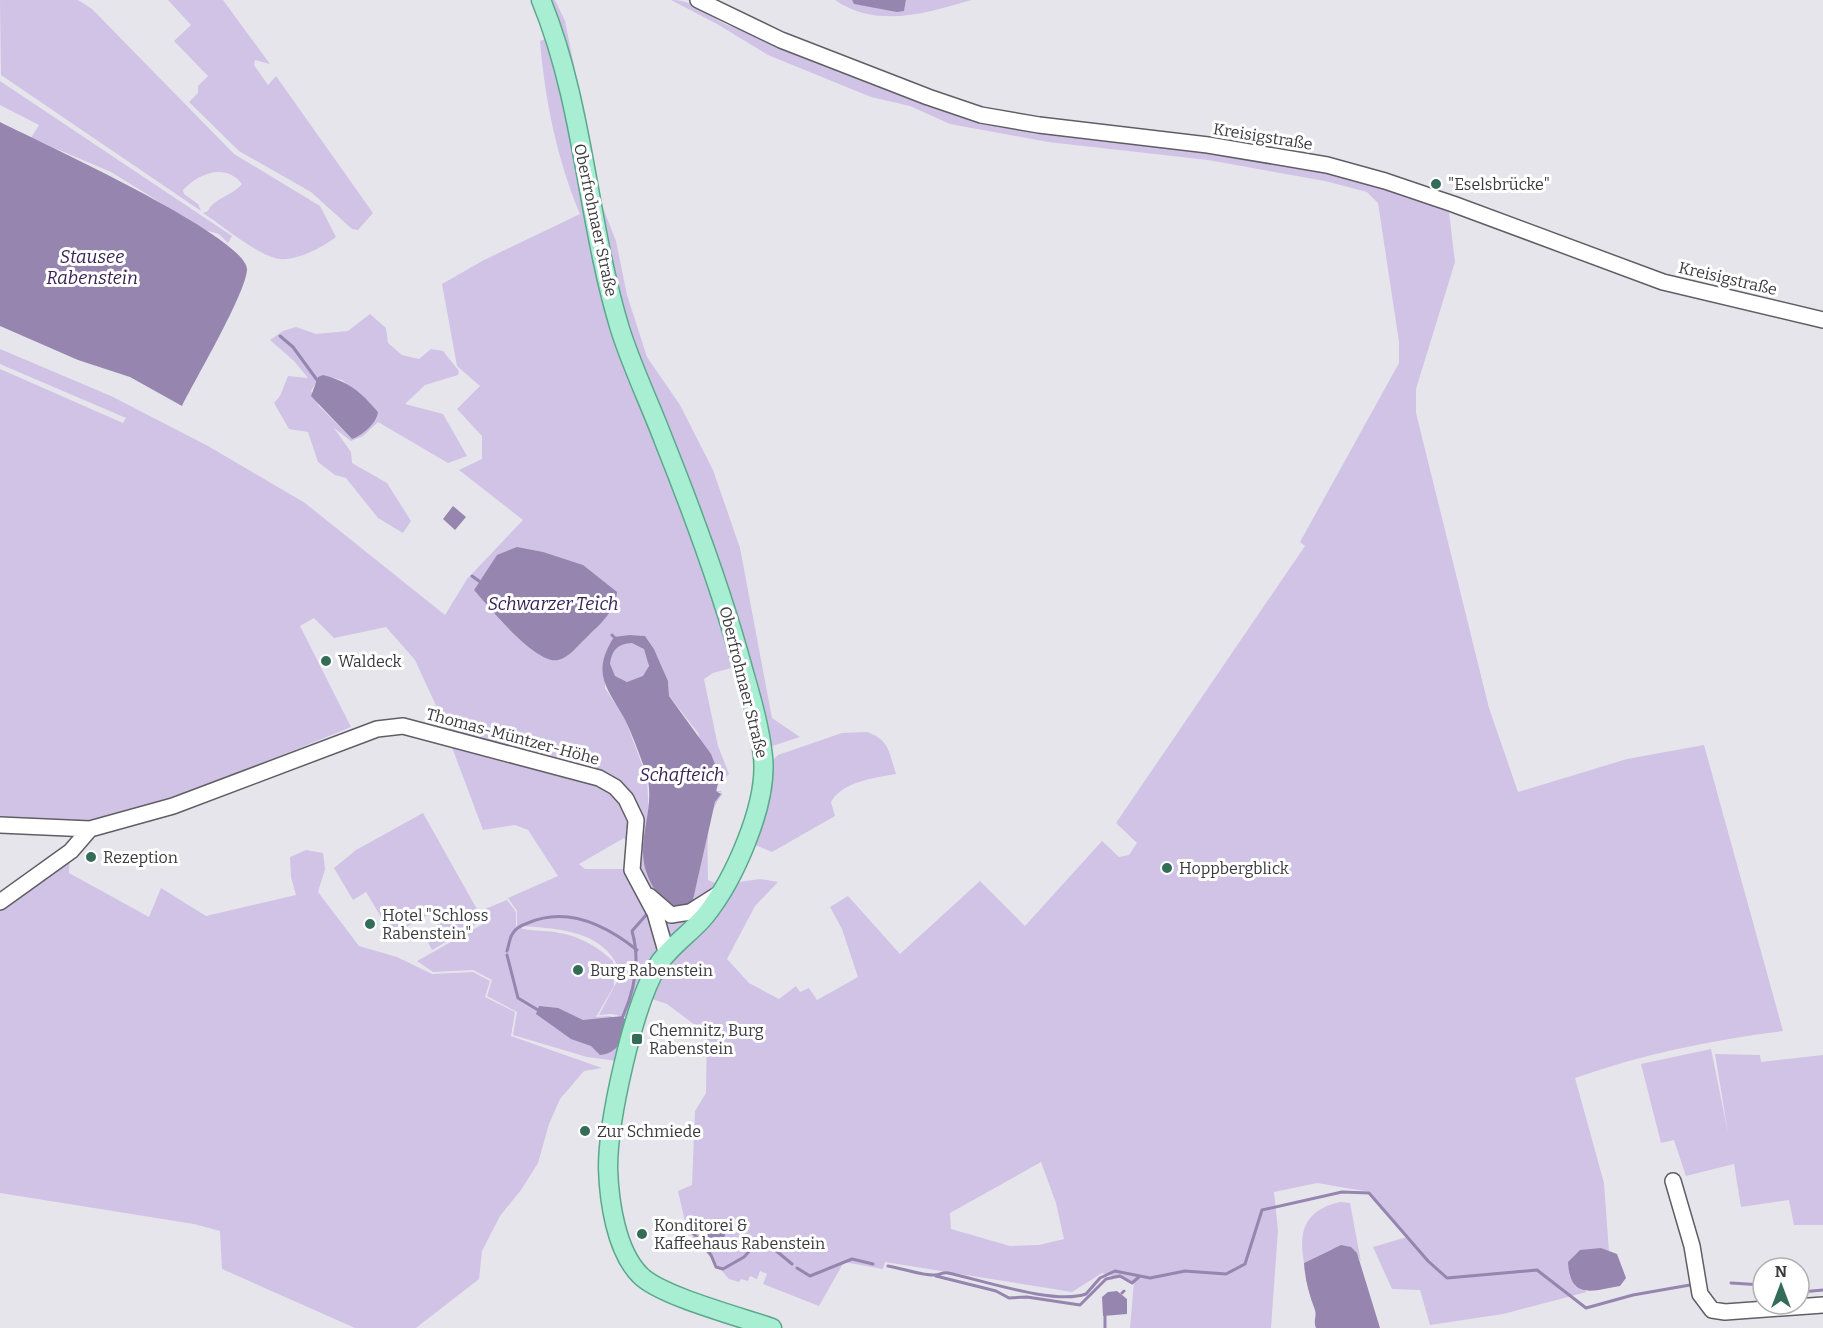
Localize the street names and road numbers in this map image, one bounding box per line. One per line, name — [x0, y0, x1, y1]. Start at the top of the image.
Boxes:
street label: Kreisigstraße — [1212, 119, 1314, 154]
street label: Oberfrohnaer Straße — [570, 142, 621, 298]
street label: Kreisigstraße — [1677, 258, 1779, 299]
street label: Oberfrohnaer Straße — [715, 604, 772, 760]
street label: Thomas-Müntzer-Höhe — [424, 704, 602, 769]

